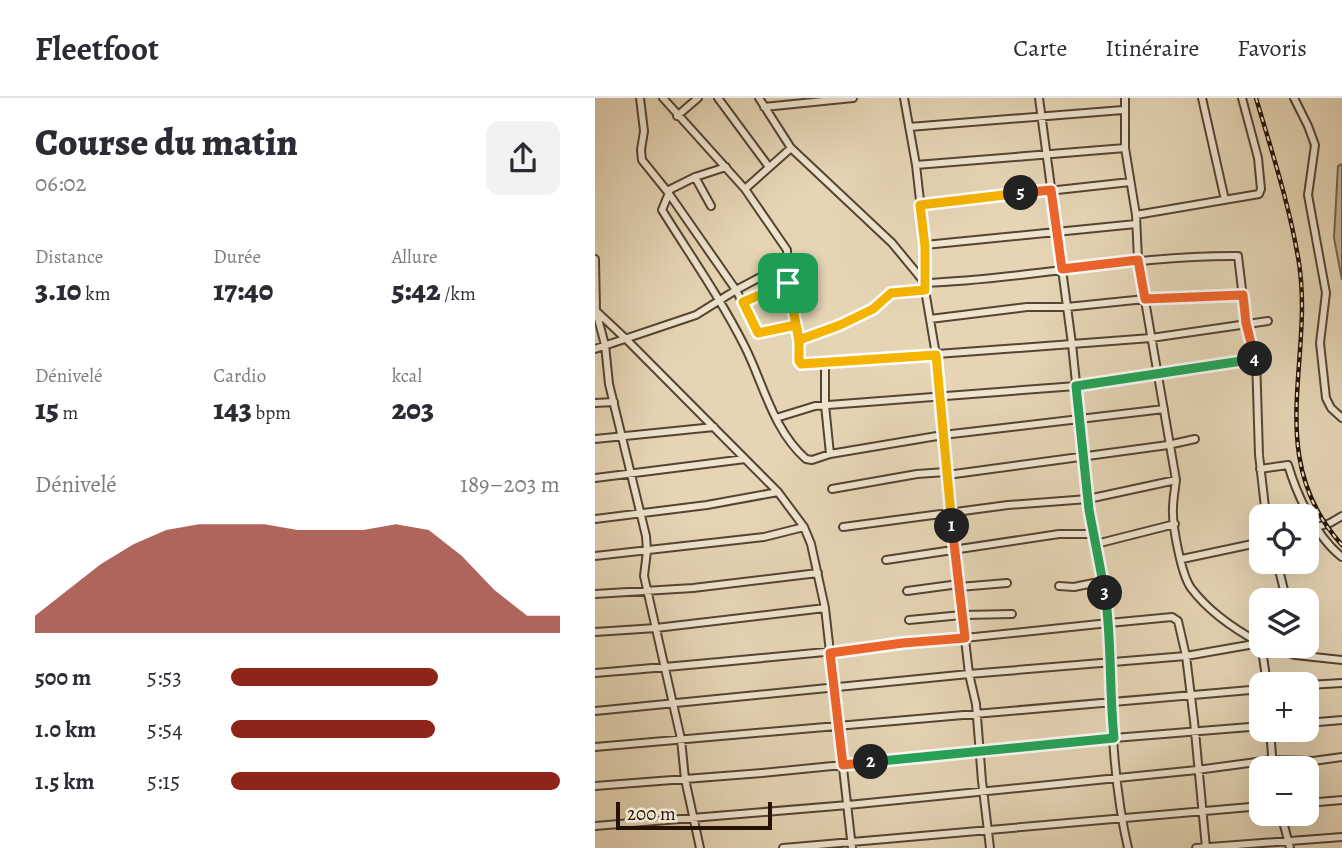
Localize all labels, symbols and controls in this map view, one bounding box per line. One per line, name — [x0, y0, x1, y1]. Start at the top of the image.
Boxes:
text: Fleetfoot — [35, 26, 159, 71]
text: Carte — [1013, 32, 1067, 64]
text: Itinéraire — [1105, 32, 1199, 64]
text: Favoris — [1237, 32, 1307, 64]
text: Course du matin — [35, 116, 298, 168]
button: share — [486, 121, 560, 195]
text: 06:02 — [35, 168, 87, 199]
pin: 5 — [1003, 176, 1039, 210]
text: 5 — [1016, 179, 1025, 205]
text: Distance — [35, 244, 103, 270]
text: Durée — [213, 244, 261, 270]
text: Allure — [392, 244, 438, 270]
pin — [758, 253, 818, 313]
icon: arrive — [769, 264, 807, 302]
text: 3.10 — [35, 270, 81, 310]
text: 17:40 — [213, 270, 273, 310]
text: 5:42 — [392, 270, 441, 310]
text: km — [81, 281, 111, 307]
text: /km — [441, 281, 476, 307]
pin: 4 — [1237, 342, 1273, 376]
text: 4 — [1250, 345, 1259, 371]
text: Dénivelé — [35, 363, 102, 389]
text: Cardio — [213, 363, 266, 389]
text: kcal — [392, 363, 422, 389]
text: 15 — [35, 389, 59, 429]
text: 143 — [213, 389, 252, 429]
text: 203 — [392, 389, 434, 429]
text: m — [59, 400, 78, 426]
text: bpm — [252, 400, 291, 426]
text: Dénivelé — [35, 469, 117, 500]
text: 189–203 m — [460, 469, 560, 500]
map controls — [1249, 504, 1319, 826]
button: locate — [1249, 504, 1319, 574]
pin: 1 — [935, 508, 969, 544]
text: 1 — [948, 512, 955, 538]
pin: 3 — [1087, 575, 1123, 610]
text: 3 — [1100, 579, 1109, 605]
button: layers — [1249, 588, 1319, 658]
text: 500 m — [35, 662, 91, 693]
text: 5:53 — [147, 662, 182, 693]
button: + — [1249, 672, 1319, 742]
text: 1.0 km — [35, 714, 96, 745]
text: 5:54 — [147, 714, 183, 745]
pin: 2 — [853, 744, 889, 780]
text: 2 — [866, 748, 875, 774]
button: − — [1249, 756, 1319, 826]
text: 1.5 km — [35, 766, 95, 797]
text: 5:15 — [147, 766, 180, 797]
scale bar — [616, 799, 772, 831]
text: 200 m — [627, 801, 676, 827]

